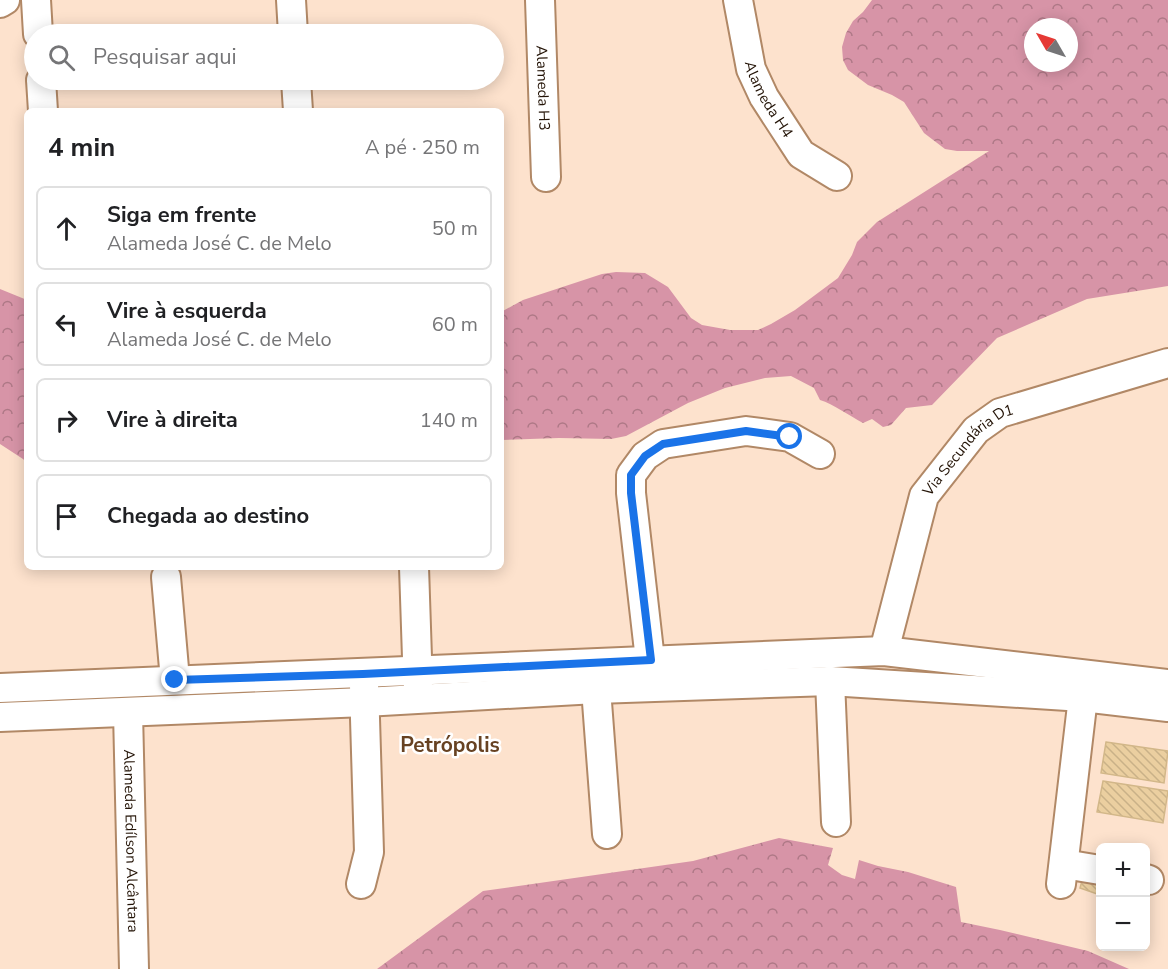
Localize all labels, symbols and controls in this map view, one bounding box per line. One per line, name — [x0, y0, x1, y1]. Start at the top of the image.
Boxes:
north arrow — [1024, 18, 1078, 72]
search box — [24, 24, 504, 90]
icon: search — [45, 41, 78, 74]
text: Pesquisar aqui — [93, 42, 237, 72]
street label: Alameda H3 — [532, 45, 554, 131]
street label: Alameda H4 — [740, 59, 798, 141]
text: 4 min — [48, 130, 115, 165]
text: A pé · 250 m — [365, 134, 480, 161]
text: Siga em frente — [107, 200, 256, 230]
icon: ahead — [50, 212, 83, 245]
text: 50 m — [432, 215, 478, 242]
text: Alameda José C. de Melo — [107, 230, 332, 257]
text: Vire à esquerda — [107, 296, 267, 326]
icon: left — [50, 308, 83, 341]
text: 60 m — [432, 311, 478, 338]
text: Alameda José C. de Melo — [107, 326, 332, 353]
street label: Via Secundária D1 — [917, 400, 1016, 501]
icon: right — [50, 404, 83, 437]
text: Vire à direita — [107, 405, 238, 435]
text: 140 m — [420, 407, 478, 434]
route start — [776, 423, 802, 449]
icon: arrive — [50, 500, 83, 533]
text: Chegada ao destino — [107, 501, 309, 531]
route end — [161, 666, 187, 692]
district label: Petrópolis — [400, 731, 500, 759]
street label: Alameda Edílson Alcântara — [119, 749, 143, 933]
map controls — [1096, 843, 1150, 951]
button: + — [1096, 843, 1150, 897]
button: − — [1096, 897, 1150, 951]

